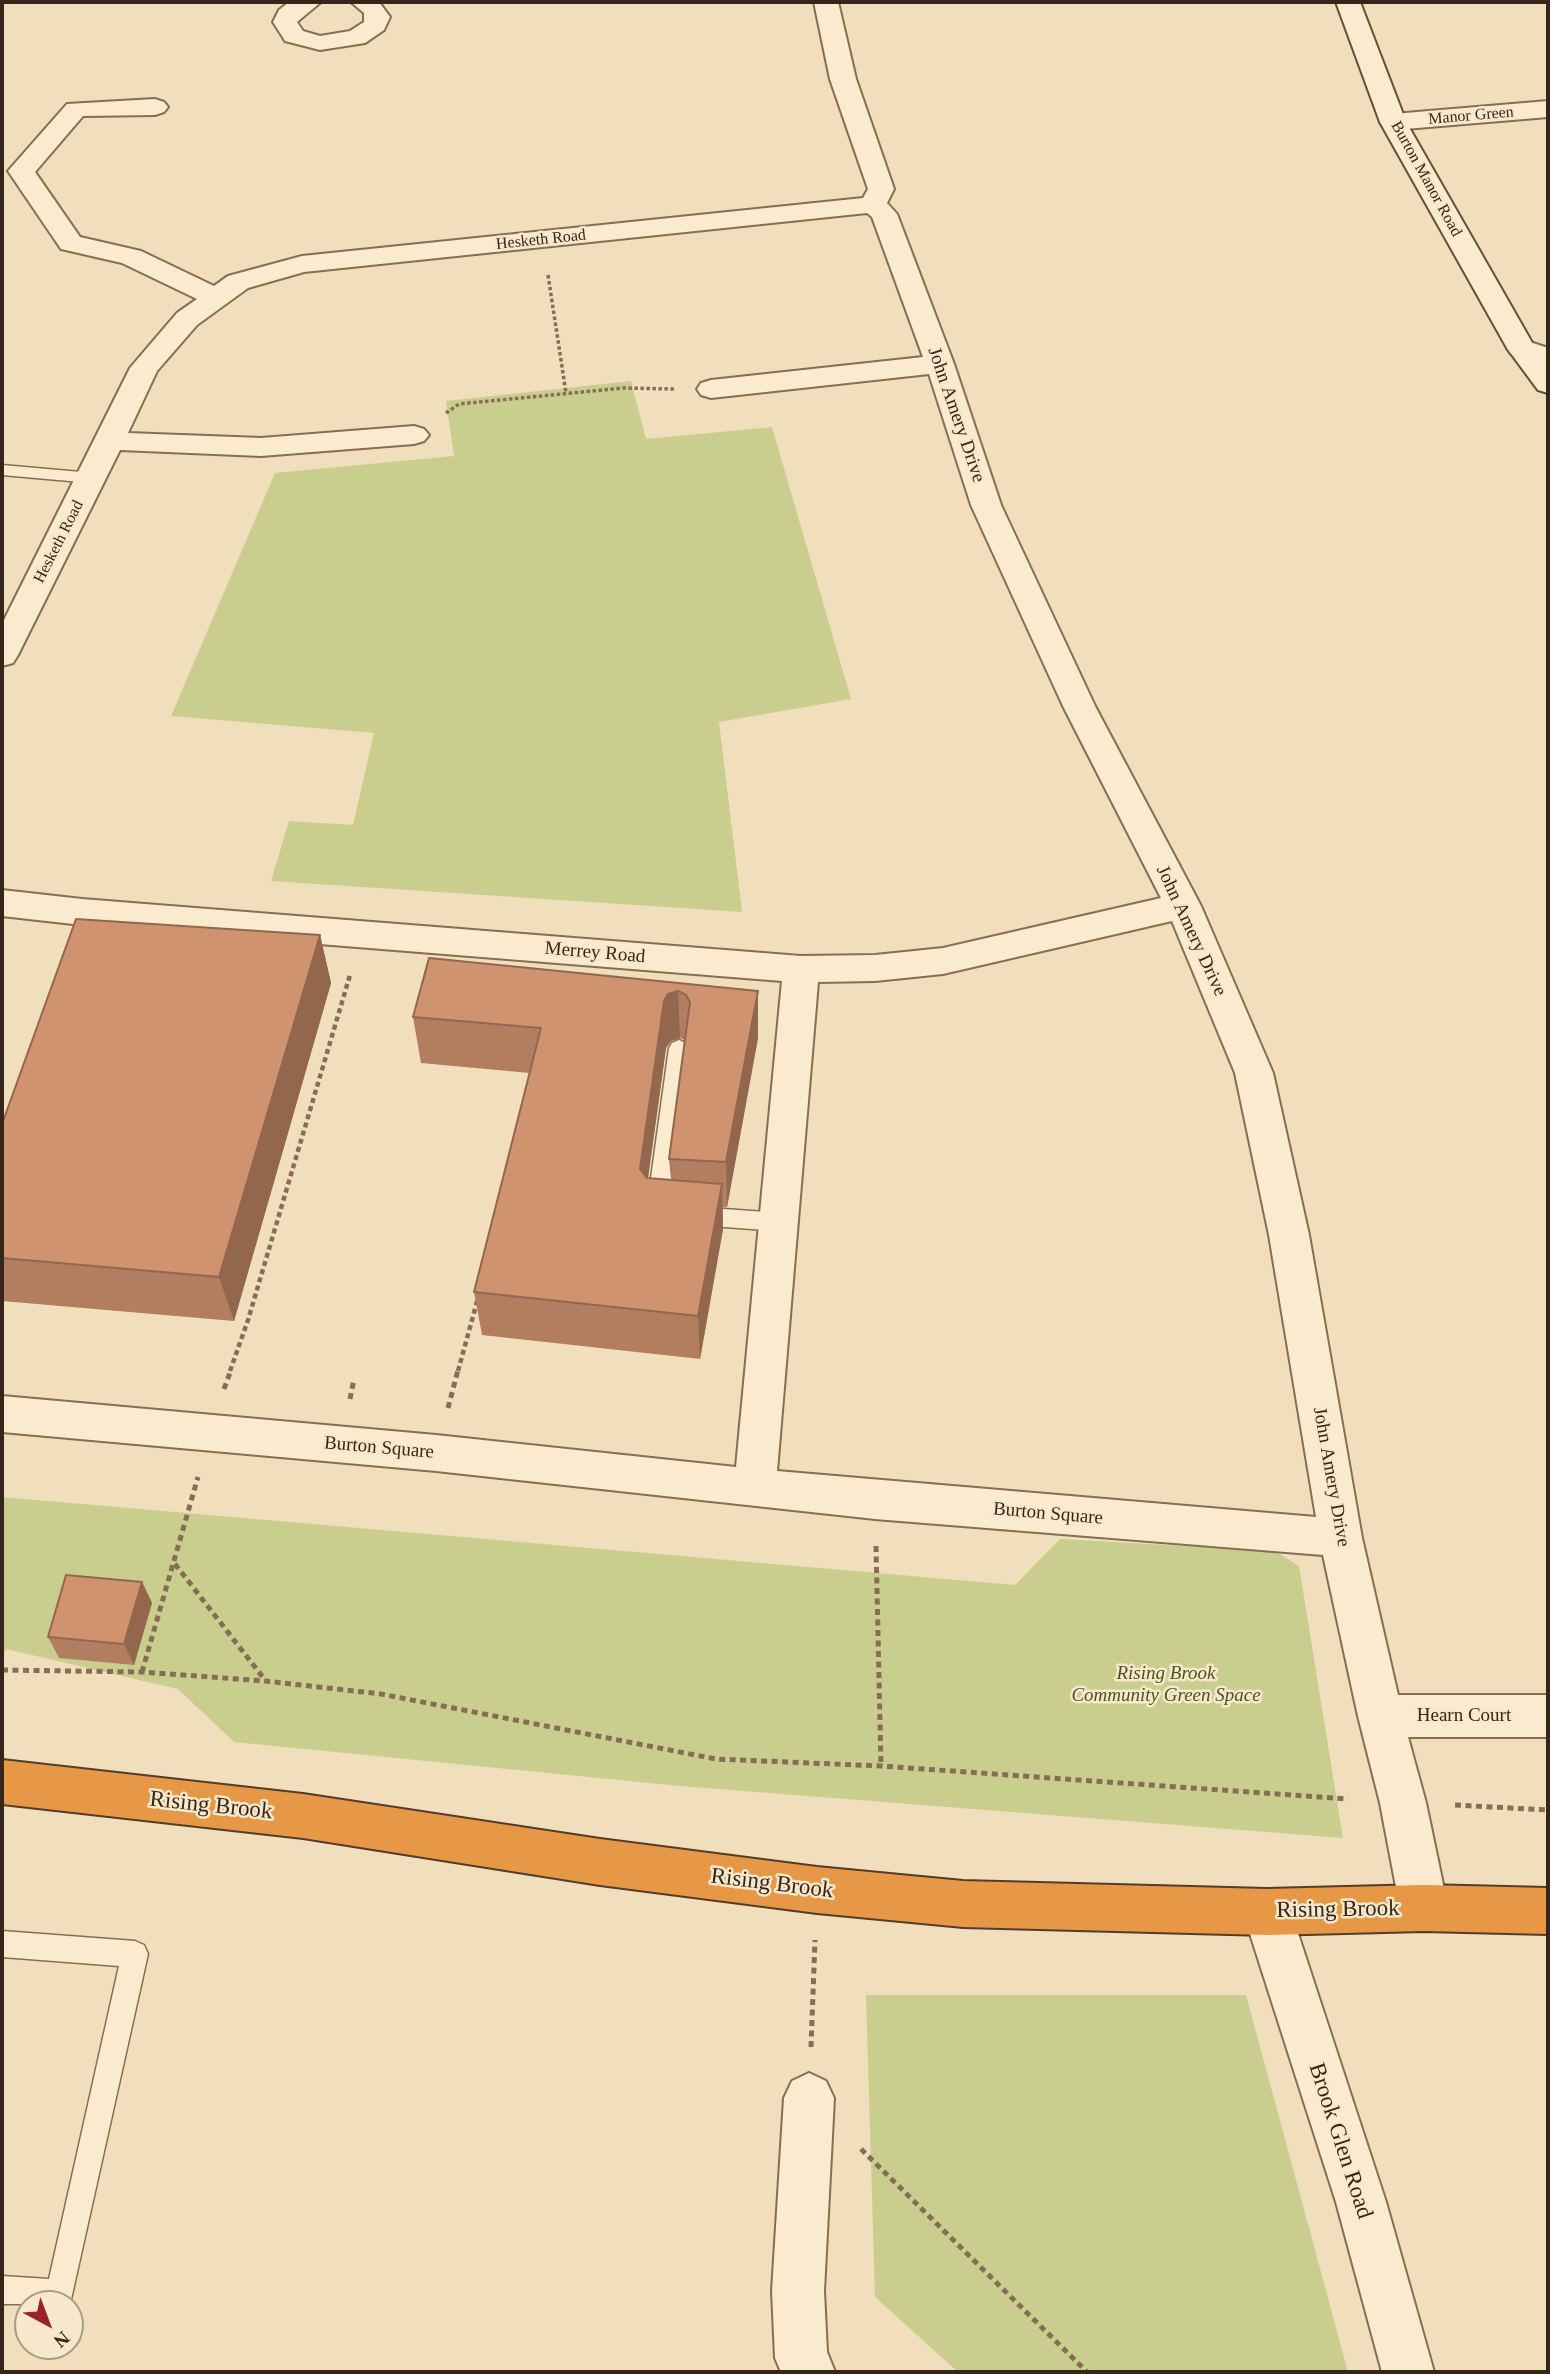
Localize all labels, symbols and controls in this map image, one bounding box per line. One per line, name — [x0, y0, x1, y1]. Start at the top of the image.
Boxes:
street label: Manor Green — [1427, 103, 1515, 129]
street label: Burton Manor Road — [1386, 118, 1466, 240]
street label: Hesketh Road — [495, 226, 587, 254]
street label: John Amery Drive — [922, 344, 990, 486]
street label: Hesketh Road — [30, 497, 88, 587]
street label: John Amery Drive — [1151, 862, 1231, 1000]
street label: Merrey Road — [544, 937, 646, 969]
street label: John Amery Drive — [1307, 1405, 1355, 1549]
street label: Burton Square — [323, 1432, 435, 1464]
street label: Burton Square — [992, 1498, 1104, 1530]
park label: Rising Brook Community Green Space — [1071, 1663, 1261, 1707]
street label: Hearn Court — [1417, 1705, 1511, 1727]
street label: Rising Brook — [148, 1786, 274, 1826]
street label: Rising Brook — [709, 1863, 835, 1905]
street label: Rising Brook — [1276, 1895, 1400, 1925]
street label: Brook Glen Road — [1302, 2060, 1378, 2222]
north arrow — [14, 2290, 84, 2360]
text: N — [50, 2327, 74, 2352]

